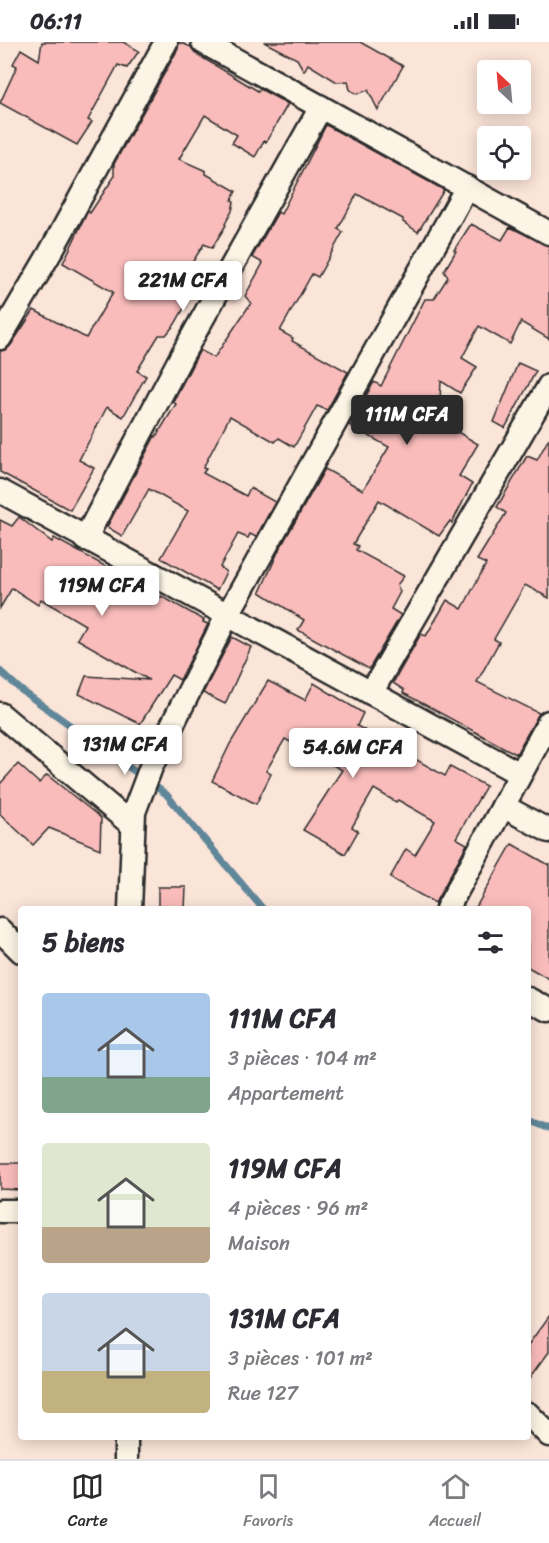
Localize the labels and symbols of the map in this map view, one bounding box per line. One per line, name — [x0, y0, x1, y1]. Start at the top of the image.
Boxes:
north arrow — [477, 60, 531, 114]
pin: 221M CFA — [121, 261, 245, 312]
pin: 111M CFA — [345, 395, 469, 446]
pin: 119M CFA — [40, 566, 164, 617]
pin: 131M CFA — [63, 725, 187, 776]
pin: 54.6M CFA — [284, 728, 422, 779]

